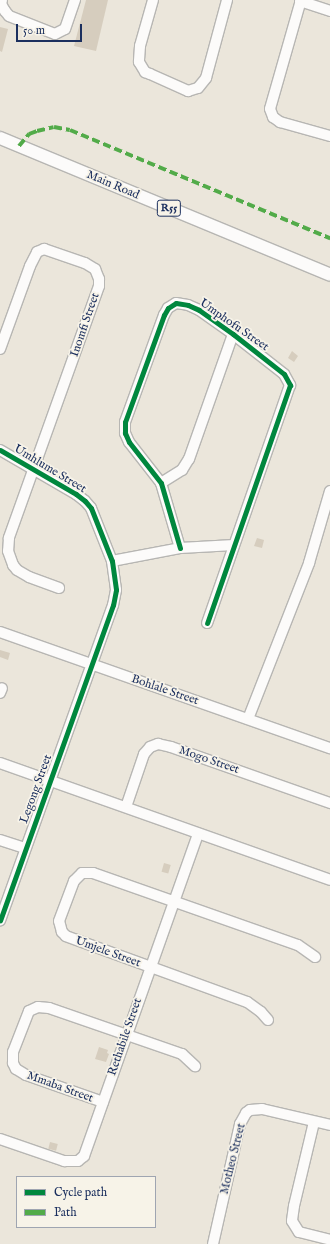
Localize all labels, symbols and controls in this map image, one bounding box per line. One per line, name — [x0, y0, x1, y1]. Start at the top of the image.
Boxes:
scale bar — [18, 16, 84, 42]
text: 50 m — [23, 23, 45, 38]
street label: Main Road — [84, 167, 142, 203]
road number: R55 — [156, 199, 182, 217]
street label: Inomfi Street — [67, 291, 103, 359]
street label: Umphofu Street — [197, 296, 271, 354]
street label: Umhlume Street — [11, 442, 89, 496]
street label: Bohlale Street — [129, 672, 201, 708]
street label: Mogo Street — [177, 743, 241, 777]
street label: Legong Street — [17, 753, 55, 825]
street label: Umjele Street — [73, 934, 143, 970]
street label: Rethabile Street — [105, 996, 145, 1078]
street label: Mmaba Street — [25, 1068, 95, 1106]
street label: Motheo Street — [217, 1122, 249, 1196]
legend — [16, 1176, 156, 1228]
text: Cycle path — [54, 1185, 107, 1200]
text: Path — [54, 1205, 77, 1220]

